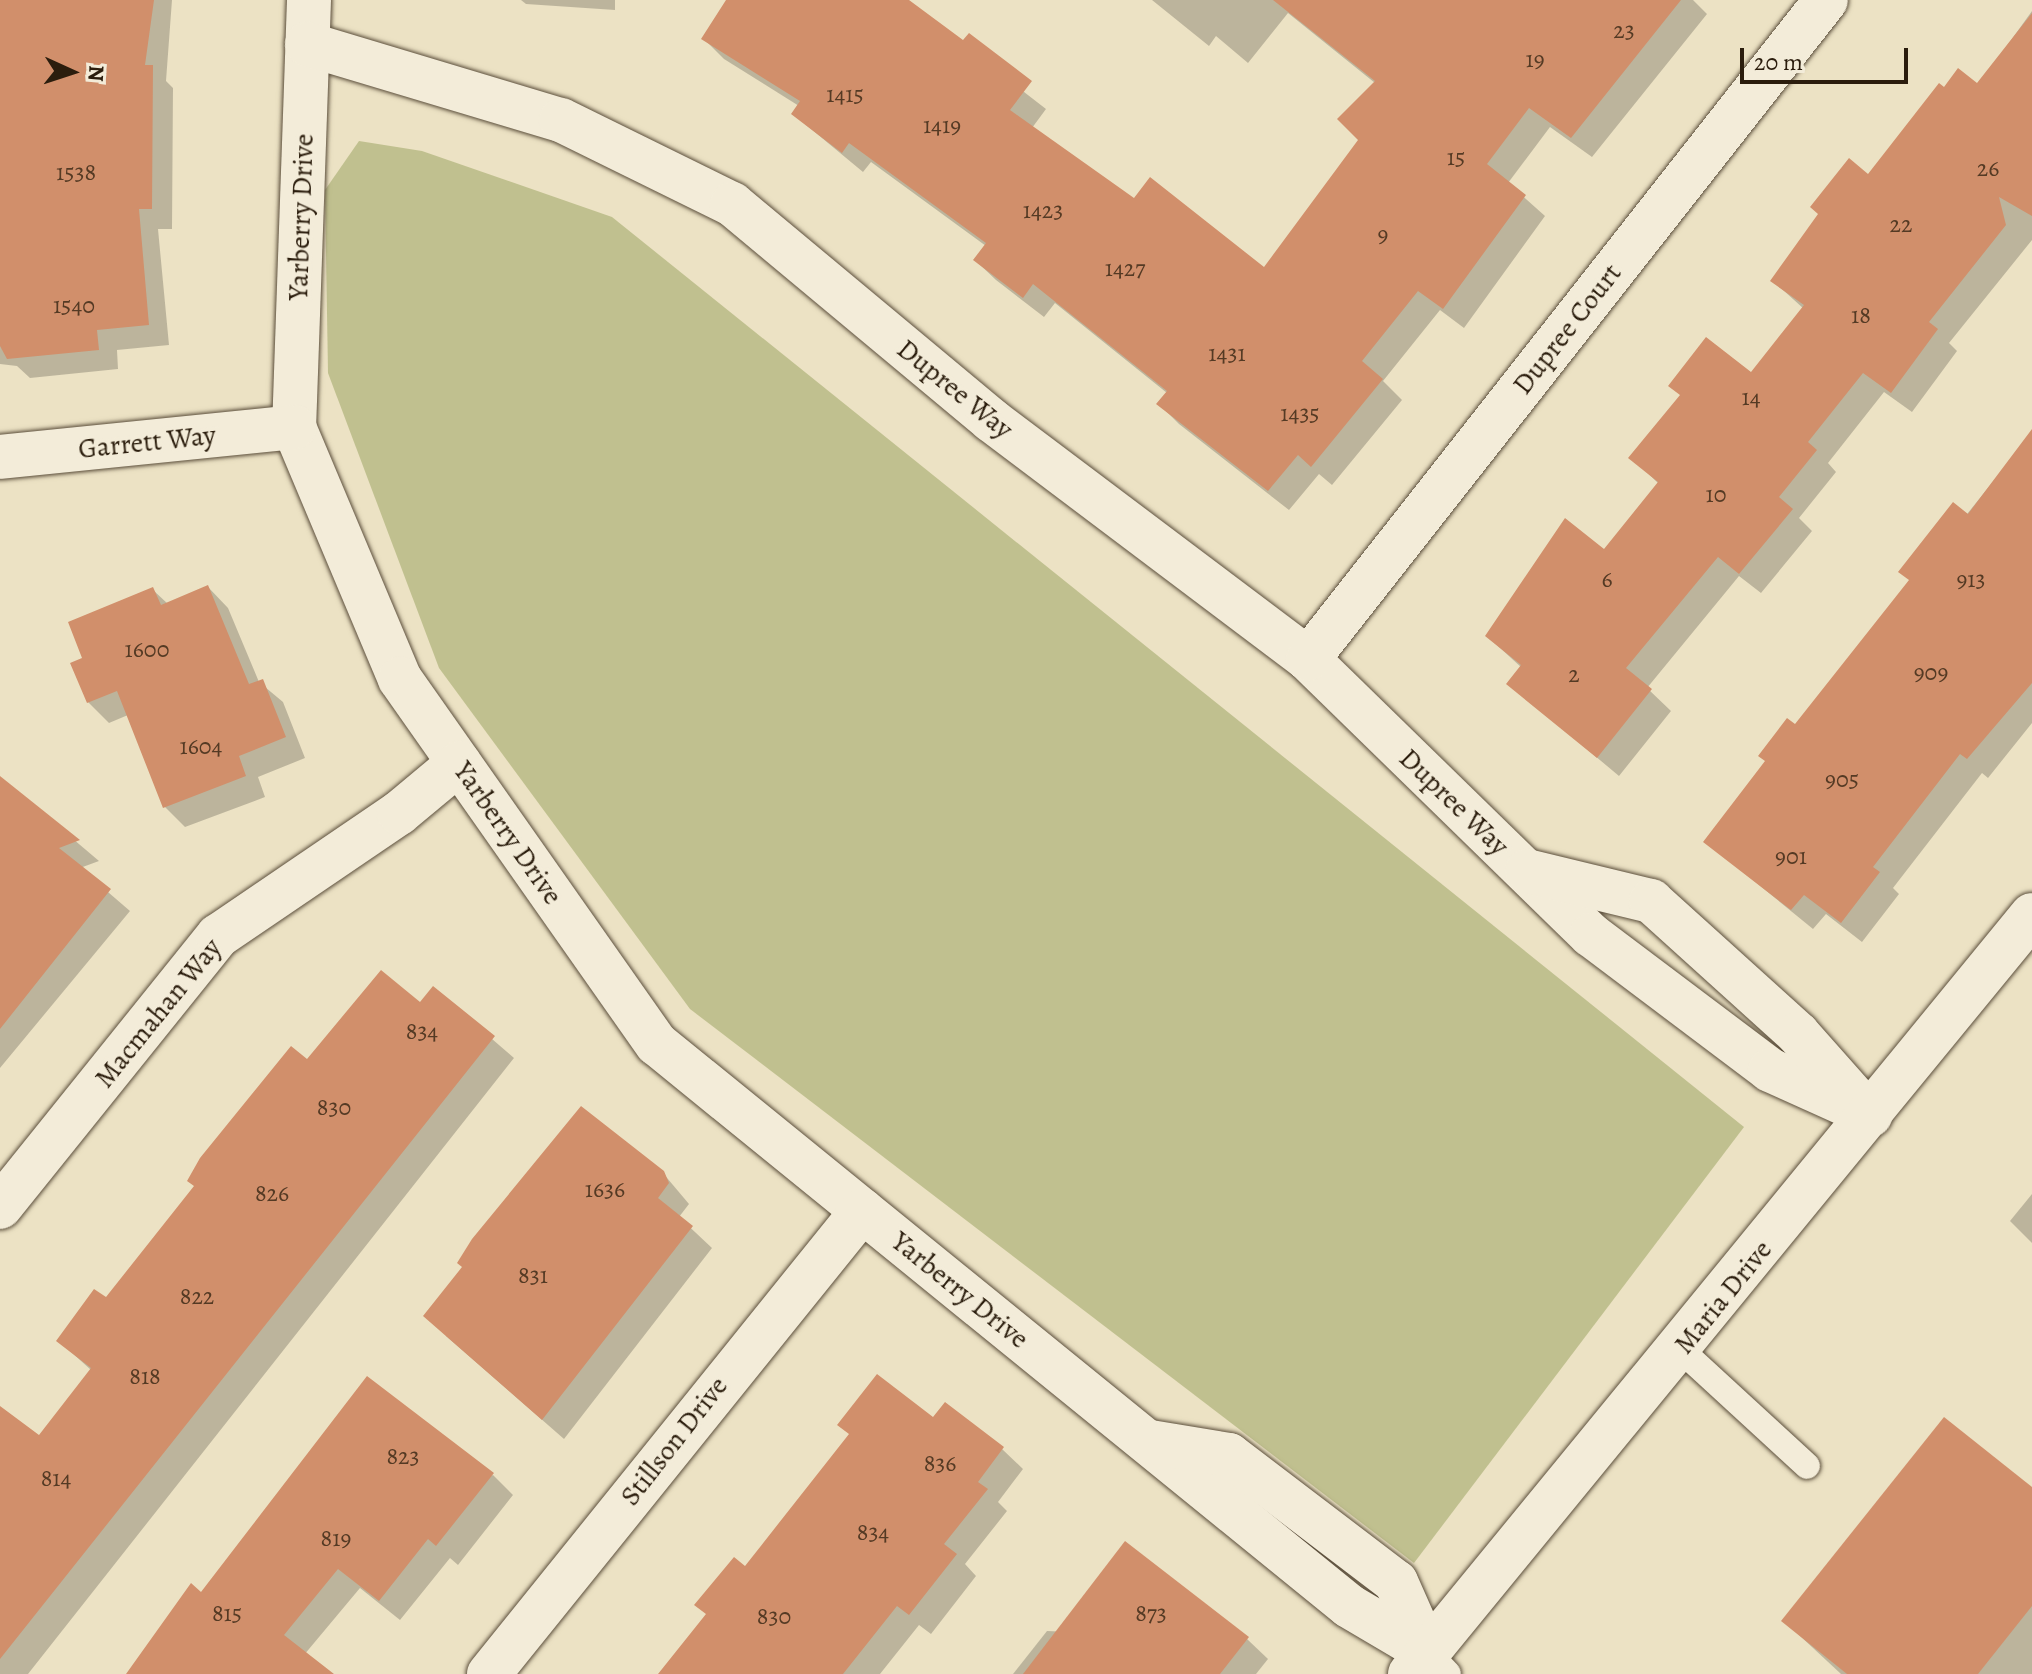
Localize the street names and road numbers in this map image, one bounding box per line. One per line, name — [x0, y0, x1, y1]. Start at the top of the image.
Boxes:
street label: Yarberry Drive — [281, 133, 321, 301]
street label: Dupree Court — [1506, 257, 1628, 401]
street label: Dupree Way — [890, 332, 1020, 446]
street label: Garrett Way — [77, 418, 217, 466]
street label: Dupree Way — [1392, 741, 1516, 863]
street label: Yarberry Drive — [446, 755, 570, 911]
street label: Macmahan Way — [88, 932, 228, 1094]
street label: Yarberry Drive — [885, 1224, 1035, 1356]
street label: Maria Drive — [1667, 1233, 1779, 1361]
street label: Stillson Drive — [613, 1370, 735, 1512]

